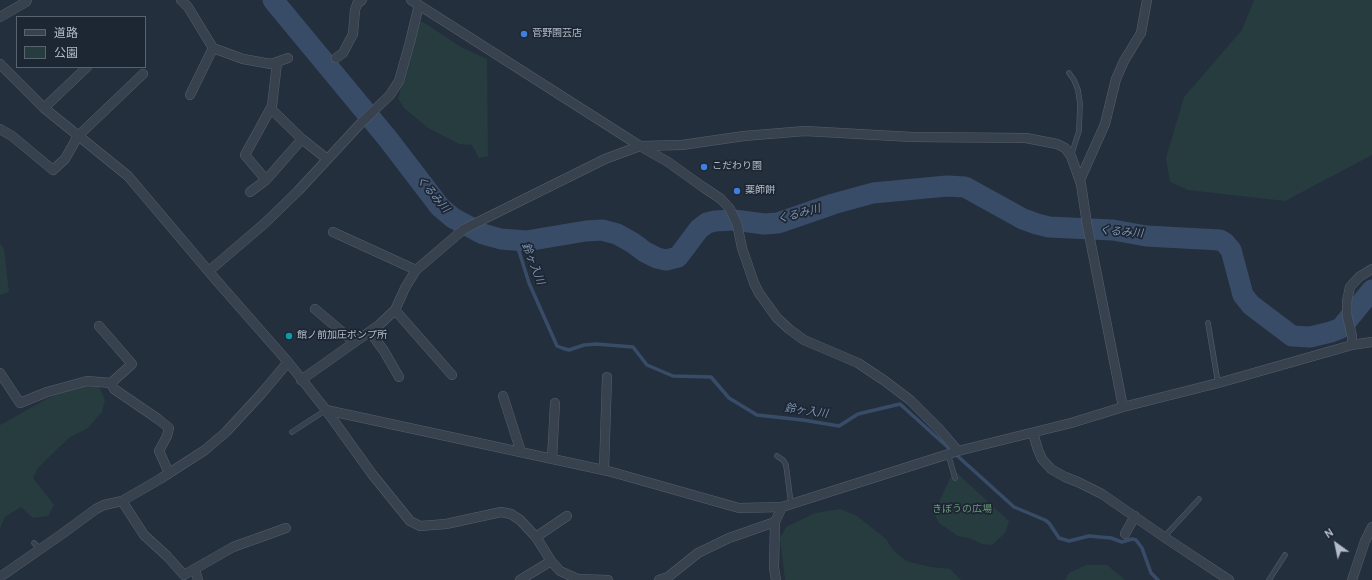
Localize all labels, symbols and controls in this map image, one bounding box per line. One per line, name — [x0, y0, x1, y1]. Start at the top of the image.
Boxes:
legend — [16, 16, 146, 68]
text: 道路 — [54, 26, 78, 42]
place label: 菅野園芸店 — [532, 28, 582, 40]
marker: 菅野園芸店 — [519, 29, 529, 39]
text: 公園 — [54, 46, 78, 62]
place label: こだわり園 — [712, 161, 762, 173]
marker: こだわり園 — [699, 162, 709, 172]
water label: くるみ川 — [413, 174, 451, 216]
place label: 薬師餅 — [745, 185, 775, 197]
marker: 薬師餅 — [732, 186, 742, 196]
water label: くるみ川 — [776, 203, 822, 227]
water label: くるみ川 — [1099, 225, 1143, 241]
water label: 鈴ヶ入川 — [518, 241, 546, 287]
place label: 館ノ前加圧ポンプ所 — [297, 330, 387, 342]
marker: 館ノ前加圧ポンプ所 — [284, 331, 294, 341]
water label: 鈴ヶ入川 — [783, 402, 829, 422]
park label: きぼうの広場 — [932, 504, 992, 516]
north arrow — [1316, 524, 1356, 564]
text: N — [1322, 526, 1337, 542]

